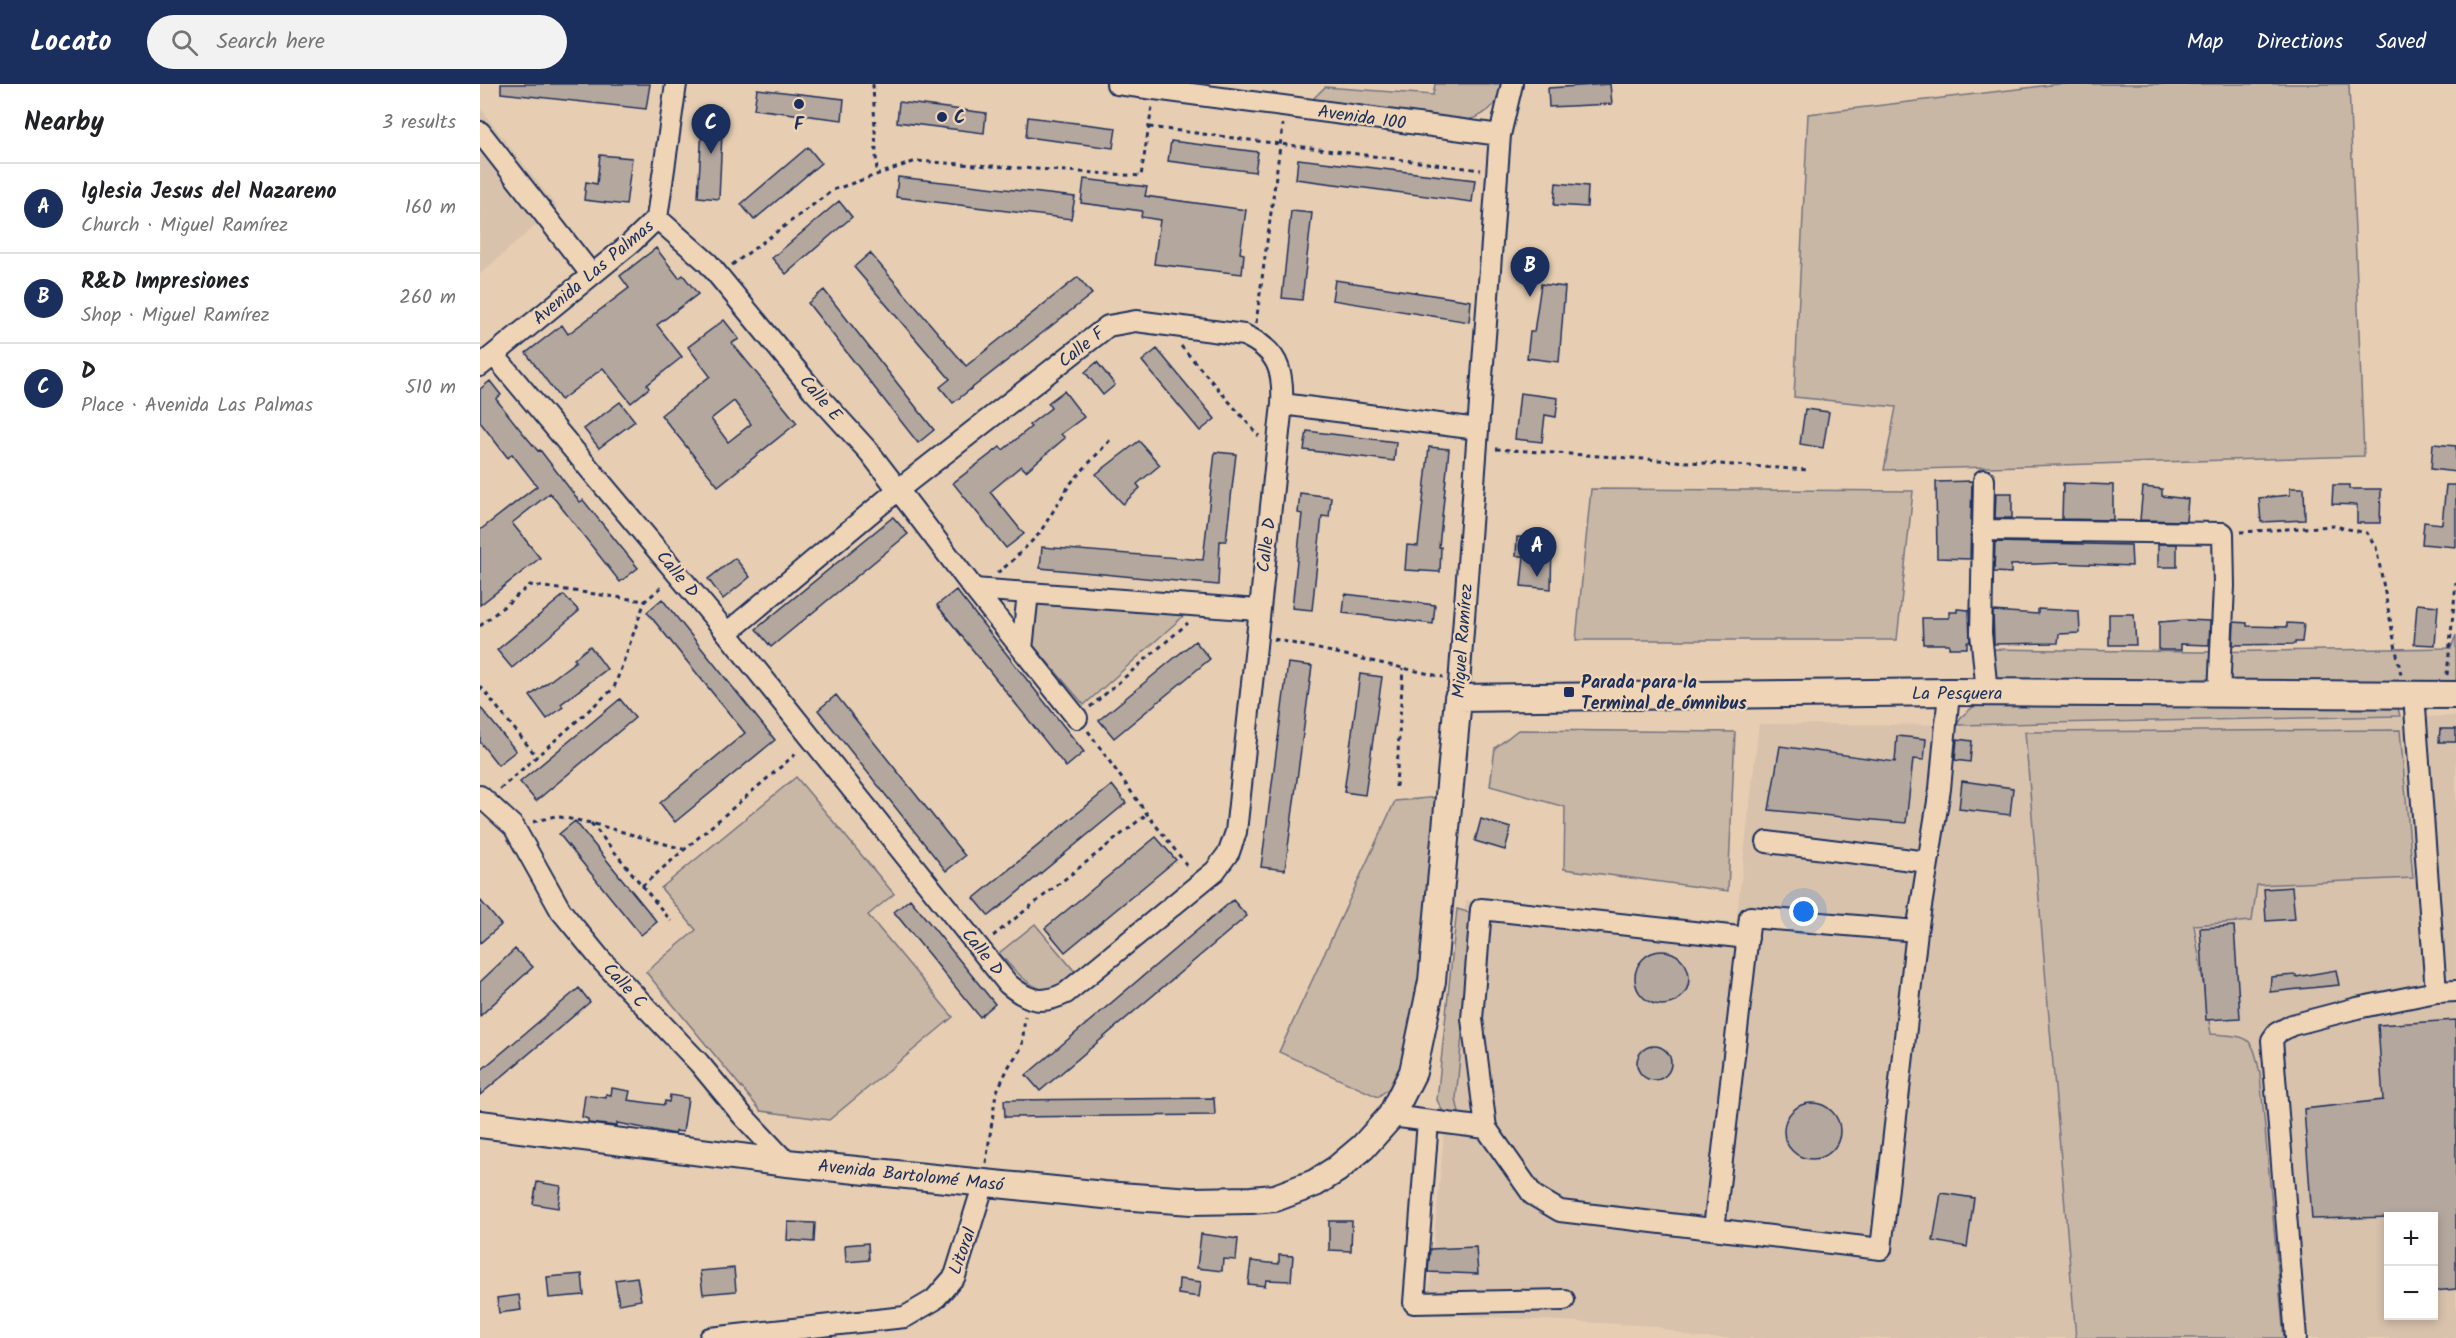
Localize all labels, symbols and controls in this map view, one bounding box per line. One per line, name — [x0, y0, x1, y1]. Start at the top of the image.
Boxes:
search box — [147, 15, 567, 69]
text: Locato — [30, 20, 111, 65]
text: Search here — [216, 25, 325, 60]
icon: search — [168, 26, 201, 59]
text: Map — [2187, 26, 2223, 59]
text: Directions — [2256, 26, 2343, 59]
text: Saved — [2376, 26, 2426, 59]
marker: F — [792, 97, 806, 111]
street label: Avenida 100 — [1316, 98, 1408, 139]
text: Nearby — [24, 102, 104, 144]
pin: C — [692, 104, 730, 154]
place label: C — [954, 104, 965, 133]
text: 3 results — [382, 107, 456, 139]
marker: C — [935, 110, 949, 124]
place label: F — [794, 111, 805, 140]
text: Iglesia Jesus del Nazareno — [81, 175, 337, 210]
text: A — [37, 192, 50, 224]
text: 160 m — [405, 192, 456, 224]
text: Church · Miguel Ramírez — [81, 210, 288, 242]
street label: Avenida Las Palmas — [527, 213, 662, 333]
pin: B — [1510, 248, 1550, 297]
text: R&D Impresiones — [81, 265, 249, 300]
text: B — [37, 282, 50, 314]
text: 260 m — [399, 282, 456, 314]
text: Shop · Miguel Ramírez — [81, 300, 269, 332]
street label: Calle F — [1052, 320, 1113, 376]
text: D — [81, 355, 96, 390]
street label: Calle E — [791, 369, 849, 429]
text: C — [37, 372, 50, 404]
text: 510 m — [405, 372, 456, 404]
text: Place · Avenida Las Palmas — [81, 390, 313, 422]
street label: Calle D — [1250, 516, 1285, 574]
pin: A — [1518, 528, 1556, 577]
street label: Calle D — [648, 545, 706, 606]
street label: Miguel Ramírez — [1445, 583, 1482, 699]
place label: Parada para la Terminal de ómnibus — [1581, 669, 1747, 719]
street label: La Pesquera — [1912, 680, 2002, 709]
marker: Parada para la Terminal de ómnibus — [1562, 685, 1576, 699]
your location — [1789, 897, 1818, 926]
street label: Calle D — [953, 922, 1011, 984]
street label: Calle C — [595, 956, 653, 1016]
street label: Avenida Bartolomé Masó — [817, 1152, 1006, 1201]
map controls — [2384, 1212, 2438, 1320]
button: + — [2384, 1212, 2438, 1266]
street label: Litoral — [942, 1223, 985, 1279]
button: − — [2384, 1266, 2438, 1320]

